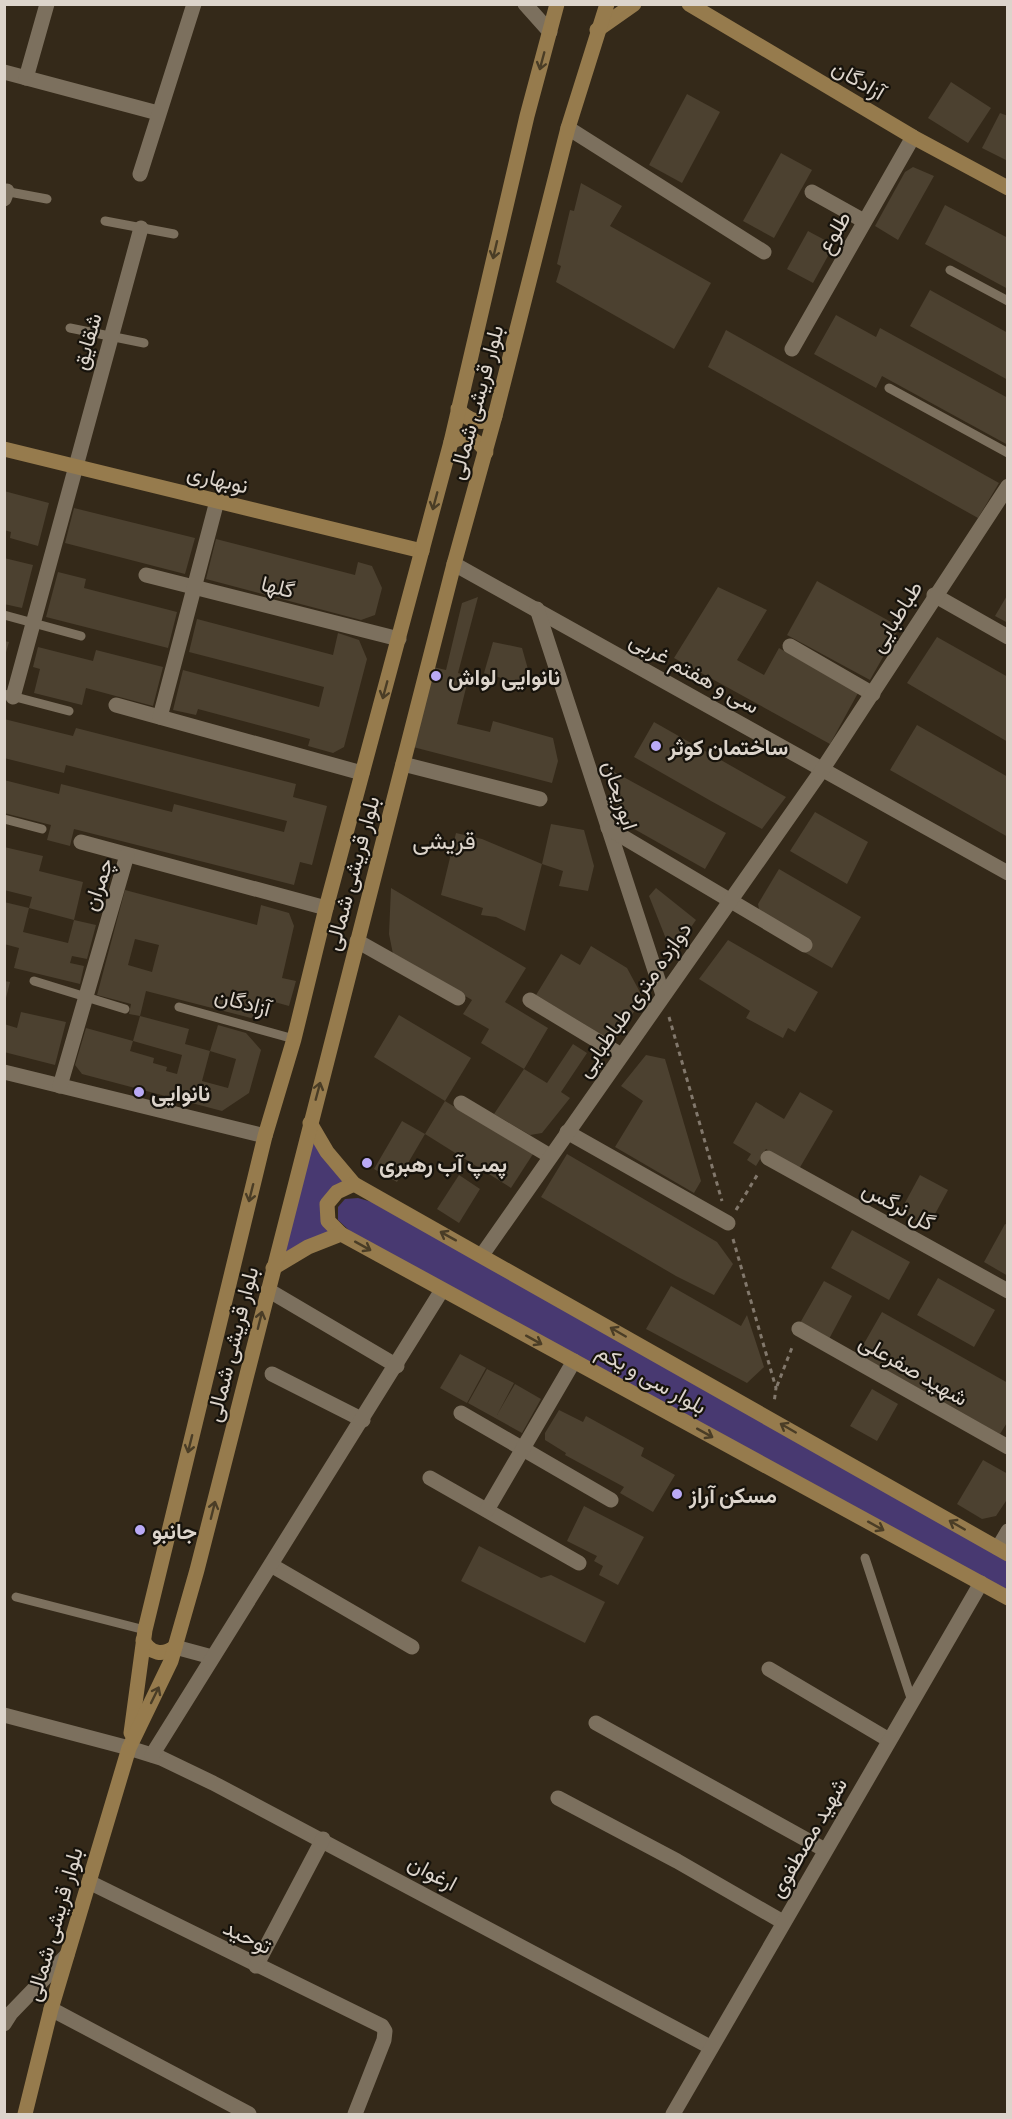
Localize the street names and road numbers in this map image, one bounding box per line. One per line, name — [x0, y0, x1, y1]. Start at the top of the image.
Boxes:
street label: آزادگان — [827, 53, 892, 107]
street label: طلوع — [810, 206, 858, 259]
street label: شقایق — [65, 309, 108, 373]
street label: بلوار قریشی شمالی — [441, 322, 510, 483]
street label: نوبهاری — [184, 457, 252, 500]
street label: گلها — [258, 569, 298, 604]
street label: طباطبایی — [862, 575, 928, 657]
street label: سی و هفتم غربی — [624, 625, 765, 721]
street label: ابوریحان — [596, 757, 645, 833]
street label: بلوار قریشی شمالی — [317, 793, 386, 954]
street label: چمران — [75, 854, 121, 915]
street label: دوازده متری طباطبایی — [569, 916, 698, 1083]
street label: آزادگان — [212, 981, 276, 1023]
street label: گل نرگس — [858, 1174, 940, 1237]
street label: بلوار قریشی شمالی — [199, 1264, 264, 1425]
street label: شهید صفرعلی — [854, 1327, 973, 1412]
street label: بلوار سی و یکم — [591, 1337, 712, 1421]
street label: شهید مصطفوی — [762, 1772, 853, 1902]
street label: بلوار قریشی شمالی — [18, 1844, 89, 2004]
street label: ارغوان — [403, 1848, 462, 1897]
street label: توحید — [219, 1913, 277, 1960]

